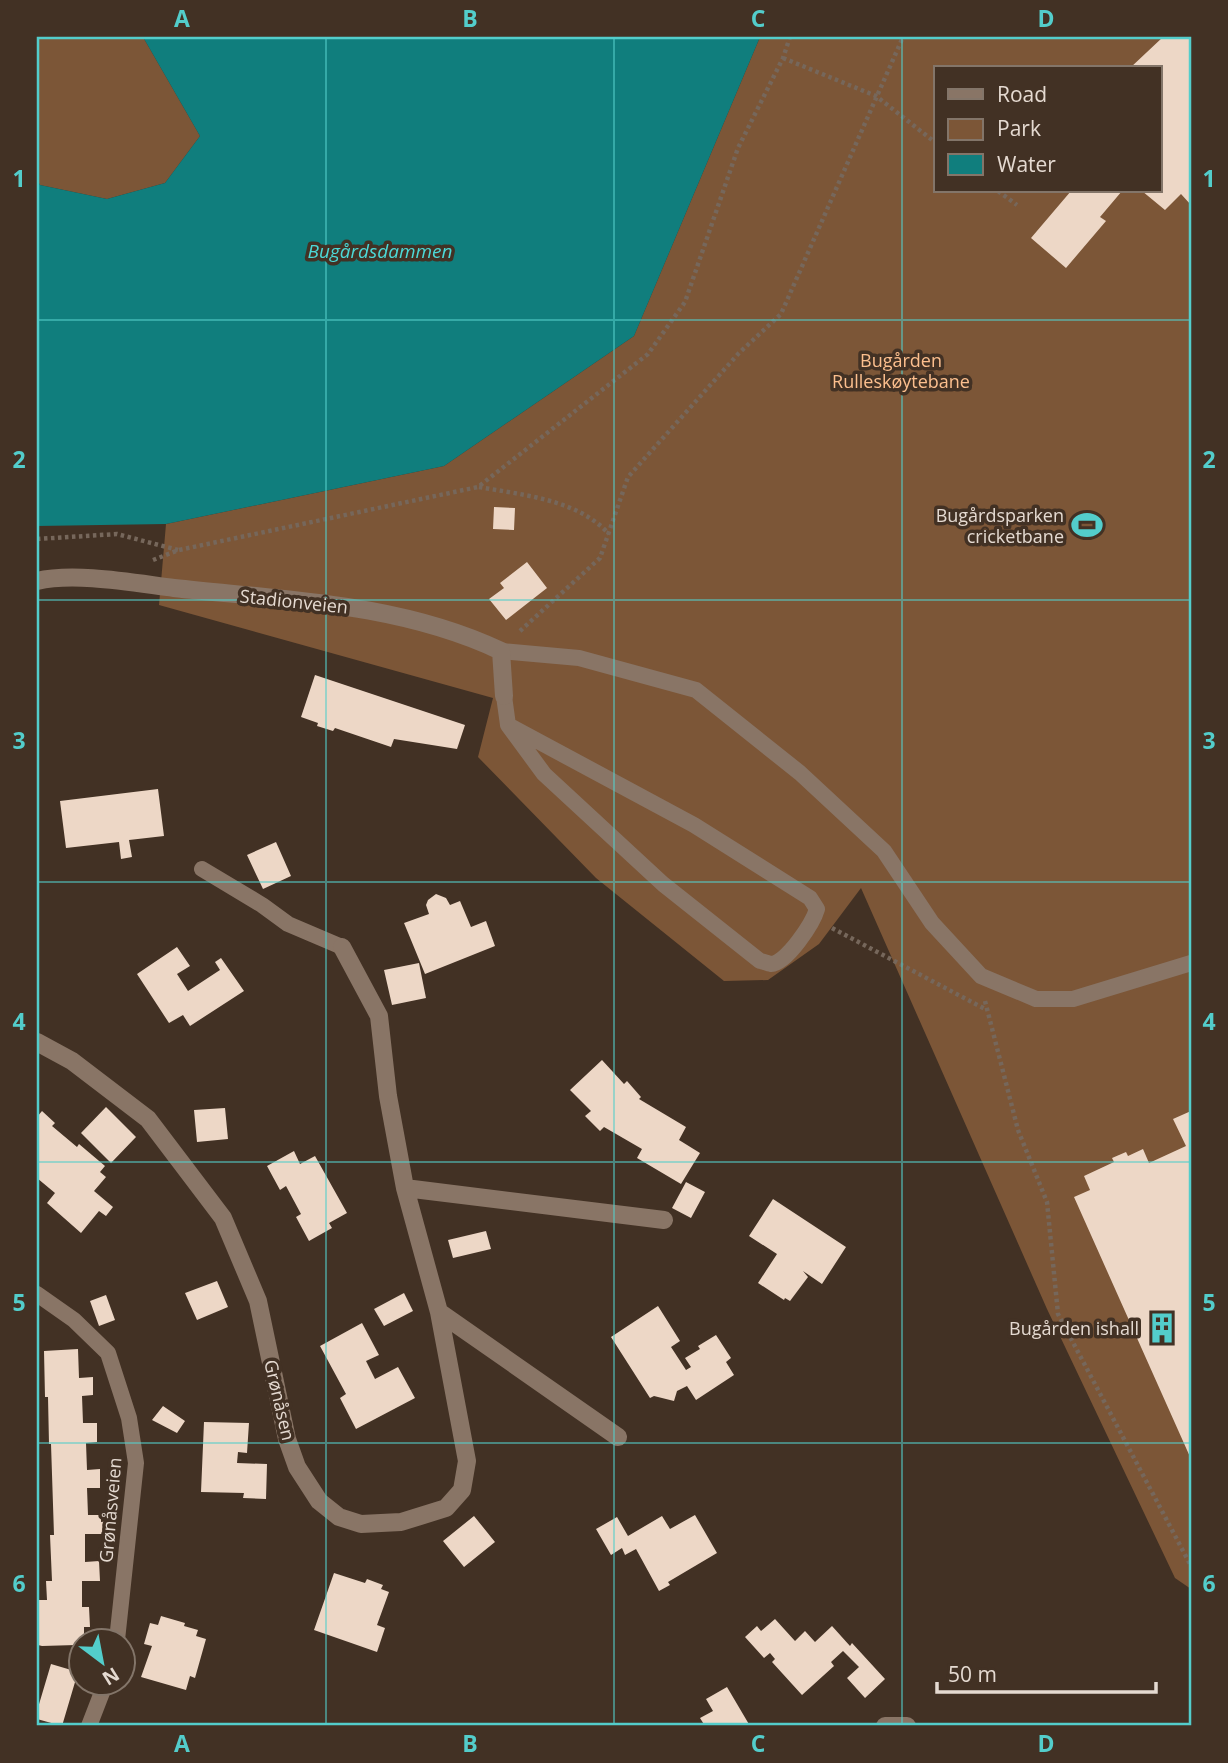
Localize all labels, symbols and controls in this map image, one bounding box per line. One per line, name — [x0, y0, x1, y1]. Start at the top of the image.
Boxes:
text: A — [174, 2, 190, 34]
text: B — [462, 2, 478, 34]
text: C — [751, 2, 765, 34]
text: D — [1037, 2, 1055, 34]
legend — [934, 66, 1162, 192]
text: Road — [997, 80, 1047, 108]
text: Park — [997, 114, 1041, 142]
text: Water — [997, 150, 1056, 178]
text: 1 — [12, 162, 26, 194]
text: 1 — [1202, 162, 1216, 194]
water label: Bugårdsdammen — [308, 238, 452, 264]
park label: Bugården Rulleskøytebane — [832, 348, 970, 393]
text: 2 — [12, 443, 26, 475]
text: 2 — [1202, 443, 1216, 475]
place label: Bugårdsparken cricketbane — [936, 503, 1064, 548]
sports icon: Bugårdsparken cricketbane — [1070, 508, 1104, 542]
street label: Stadionveien — [239, 583, 349, 619]
text: 3 — [12, 724, 26, 756]
text: 3 — [1202, 724, 1216, 756]
text: 4 — [12, 1005, 26, 1037]
text: 4 — [1202, 1005, 1216, 1037]
text: 5 — [12, 1286, 26, 1318]
text: 5 — [1202, 1286, 1216, 1318]
building icon: Bugården ishall — [1145, 1311, 1179, 1345]
place label: Bugården ishall — [1009, 1316, 1139, 1340]
street label: Grønåsen — [259, 1357, 301, 1443]
street label: Grønåsveien — [93, 1456, 127, 1564]
text: 6 — [12, 1567, 26, 1599]
text: 6 — [1202, 1567, 1216, 1599]
north arrow — [66, 1626, 136, 1696]
scale bar — [937, 1651, 1156, 1695]
text: 50 m — [948, 1660, 997, 1688]
text: N — [98, 1661, 124, 1692]
text: A — [174, 1727, 190, 1759]
text: B — [462, 1727, 478, 1759]
text: C — [751, 1727, 765, 1759]
text: D — [1037, 1727, 1055, 1759]

